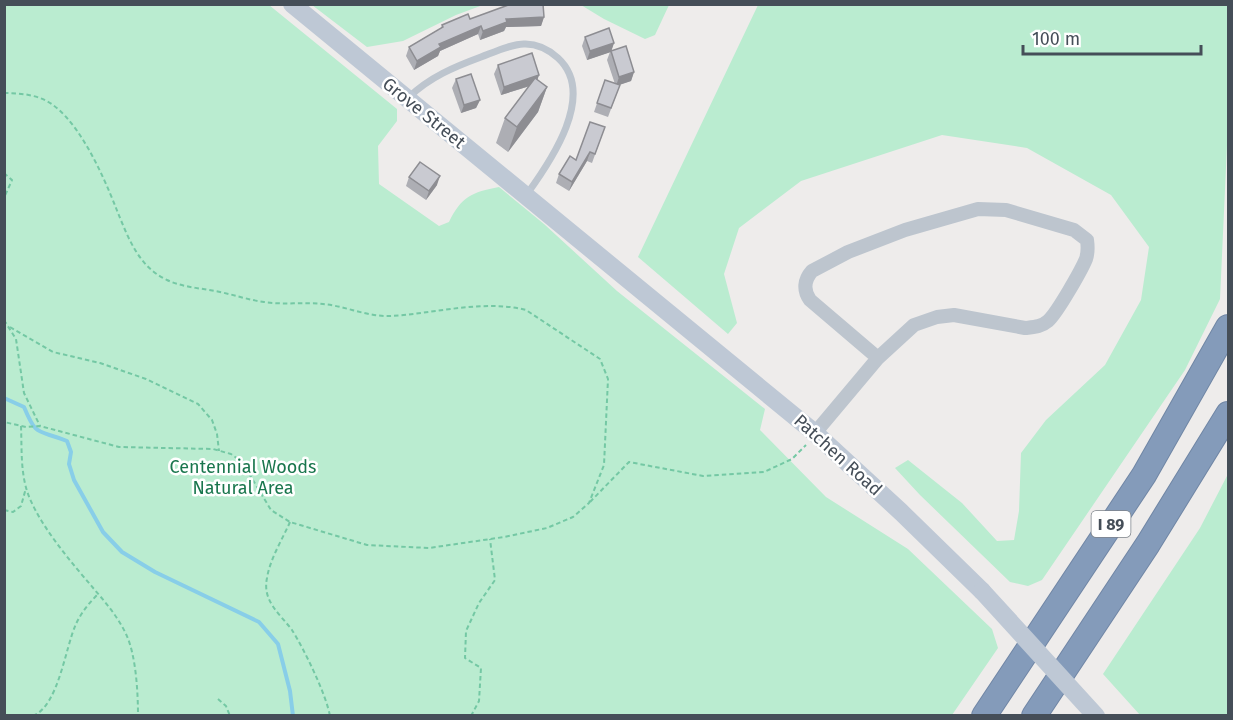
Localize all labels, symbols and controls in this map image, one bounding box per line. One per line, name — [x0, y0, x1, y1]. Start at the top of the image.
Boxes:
scale bar — [1023, 18, 1202, 56]
text: 100 m — [1032, 28, 1080, 50]
street label: Grove Street — [378, 73, 470, 153]
street label: Patchen Road — [789, 410, 887, 500]
park label: Centennial Woods Natural Area — [170, 456, 316, 499]
road number: I 89 — [1092, 511, 1130, 537]

